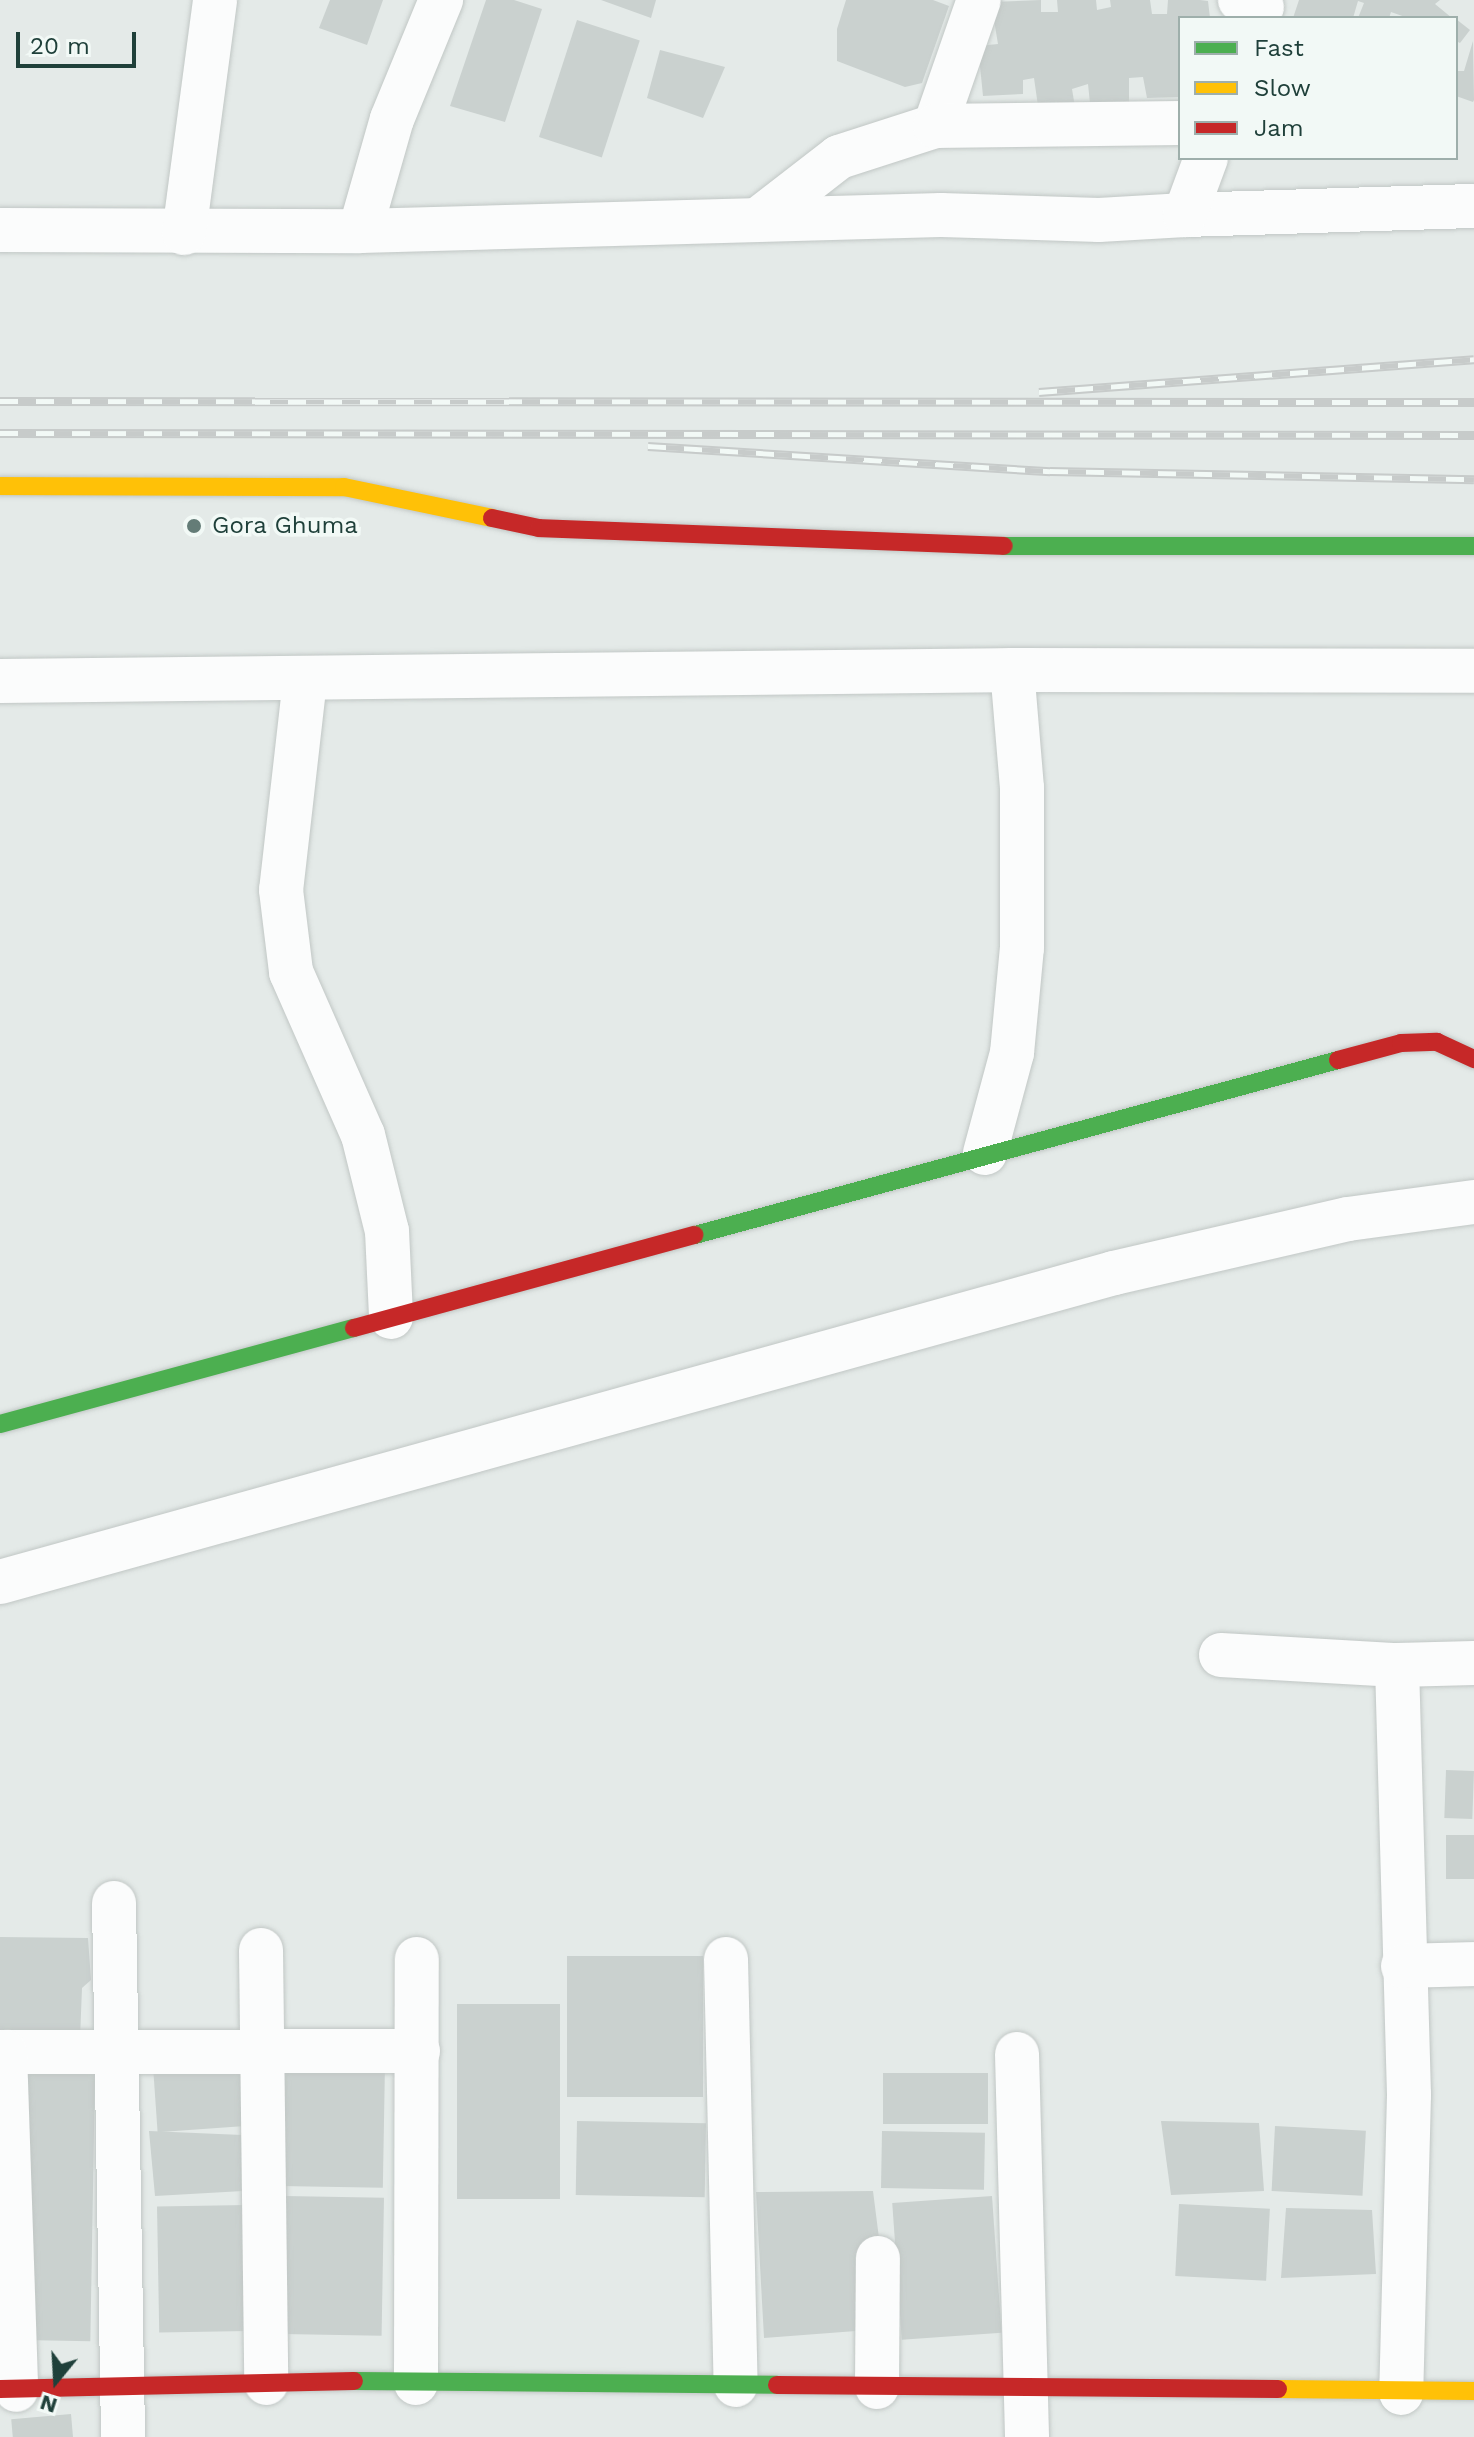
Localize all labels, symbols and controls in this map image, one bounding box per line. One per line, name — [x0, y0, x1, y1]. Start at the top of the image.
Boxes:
scale bar — [20, 16, 140, 66]
legend — [1178, 16, 1458, 160]
text: 20 m — [30, 32, 90, 60]
text: Fast — [1254, 34, 1304, 62]
text: Slow — [1254, 74, 1311, 102]
text: Jam — [1254, 114, 1304, 142]
place label: Gora Ghuma — [212, 512, 358, 540]
marker: Gora Ghuma — [183, 515, 205, 537]
north arrow — [16, 2341, 96, 2421]
text: N — [37, 2390, 60, 2419]

